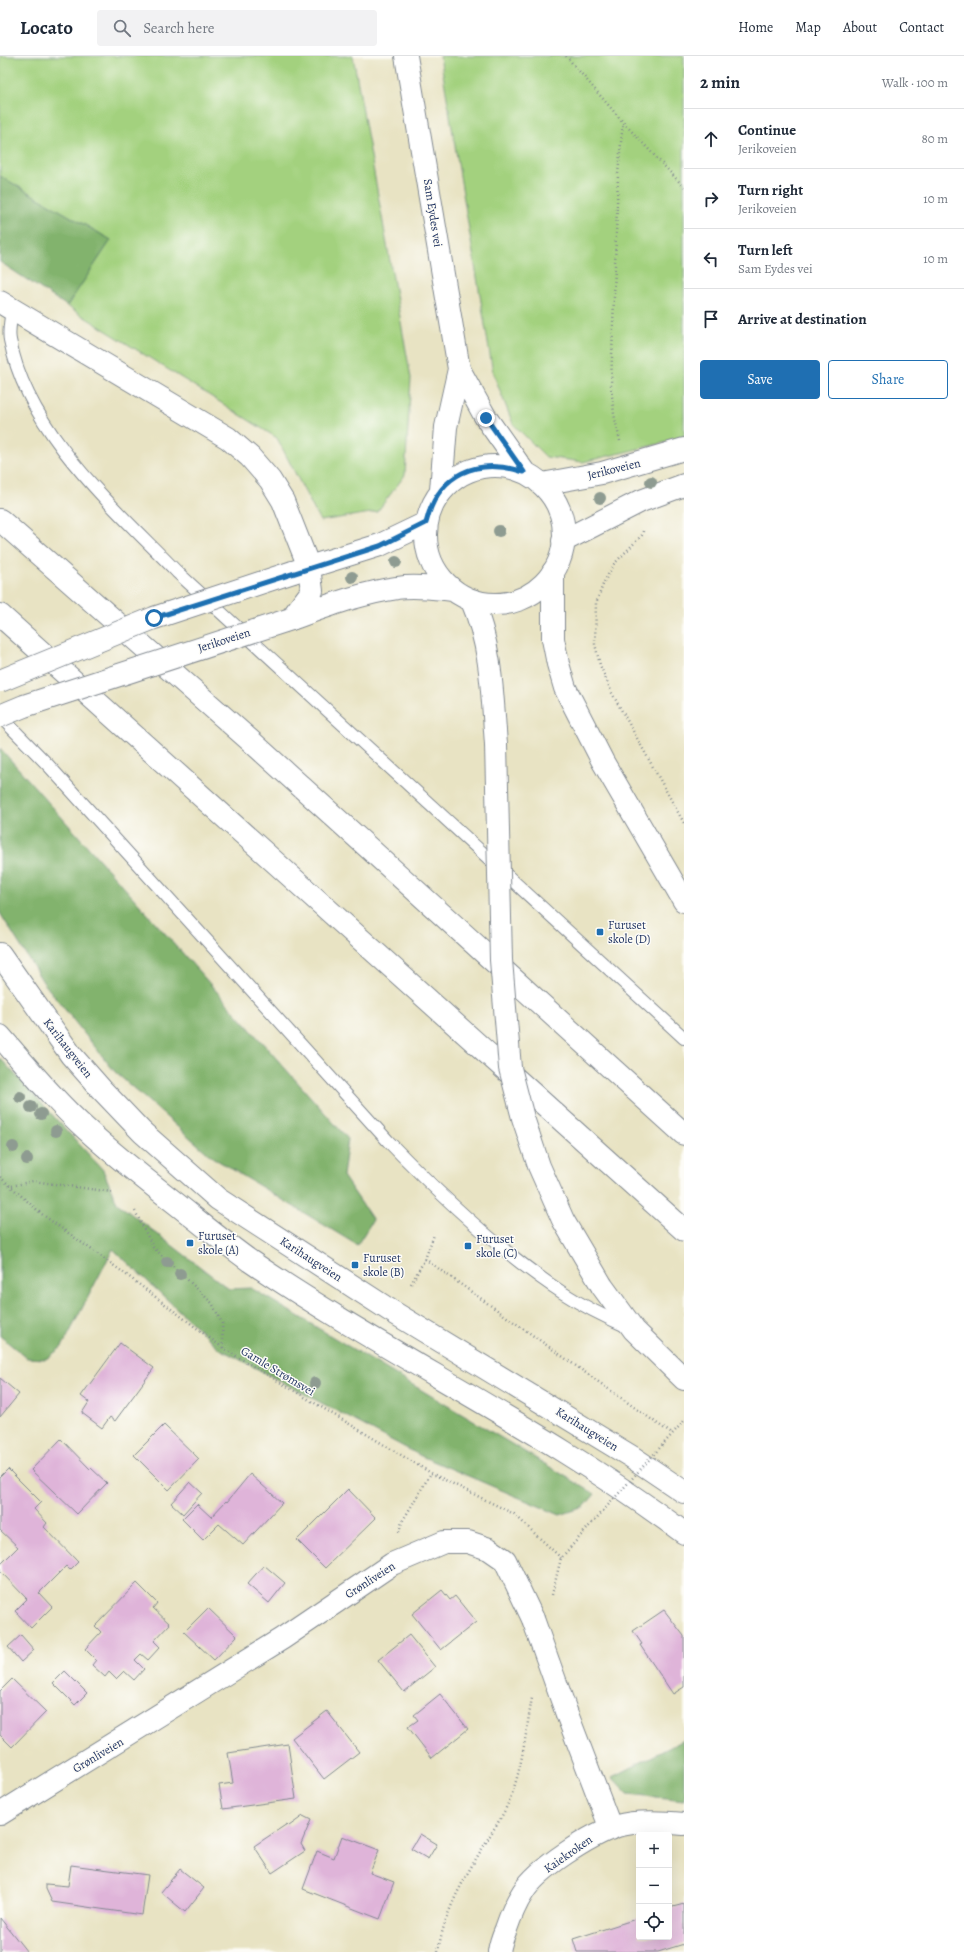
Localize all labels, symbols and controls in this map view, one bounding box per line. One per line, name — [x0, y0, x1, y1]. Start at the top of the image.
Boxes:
search box — [97, 10, 377, 46]
text: Locato — [20, 15, 73, 41]
icon: search — [111, 17, 133, 39]
text: Search here — [143, 18, 215, 38]
text: Home — [738, 18, 773, 37]
text: Map — [795, 18, 821, 37]
text: About — [843, 18, 877, 37]
text: Contact — [899, 18, 944, 37]
text: 2 min — [700, 71, 740, 94]
text: Walk · 100 m — [882, 74, 948, 91]
text: Continue — [738, 120, 796, 140]
icon: ahead — [700, 128, 722, 150]
text: 80 m — [921, 130, 948, 147]
text: Jerikoveien — [738, 140, 797, 157]
street label: Sam Eydes vei — [420, 178, 446, 248]
text: Turn right — [738, 180, 803, 200]
icon: right — [700, 188, 722, 210]
text: 10 m — [923, 190, 948, 207]
text: Jerikoveien — [738, 200, 797, 217]
text: Turn left — [738, 240, 793, 260]
icon: left — [700, 248, 722, 270]
text: 10 m — [923, 250, 948, 267]
text: Sam Eydes vei — [738, 260, 813, 277]
icon: arrive — [700, 308, 722, 330]
text: Arrive at destination — [738, 309, 867, 329]
button: Save — [700, 360, 820, 399]
button: Share — [828, 360, 948, 399]
route end — [477, 409, 495, 427]
street label: Jerikoveien — [586, 455, 643, 483]
route start — [145, 609, 163, 627]
street label: Jerikoveien — [196, 624, 253, 656]
place label: Furuset skole (D) — [608, 917, 650, 947]
marker: Furuset skole (D) — [595, 927, 605, 937]
street label: Karihaugveien — [40, 1015, 97, 1081]
place label: Furuset skole (A) — [198, 1228, 239, 1258]
place label: Furuset skole (C) — [476, 1231, 517, 1261]
street label: Karihaugveien — [277, 1233, 346, 1285]
marker: Furuset skole (A) — [185, 1238, 195, 1248]
marker: Furuset skole (C) — [463, 1241, 473, 1251]
place label: Furuset skole (B) — [363, 1250, 404, 1280]
marker: Furuset skole (B) — [350, 1260, 360, 1270]
street label: Gamle Strømsvei — [238, 1343, 318, 1399]
street label: Karihaugveien — [553, 1403, 622, 1455]
street label: Grønliveien — [342, 1558, 399, 1602]
street label: Grønliveien — [69, 1733, 127, 1777]
street label: Kaiekroken — [541, 1831, 596, 1877]
map controls — [636, 1832, 672, 1940]
button: + — [636, 1832, 672, 1868]
button: − — [636, 1868, 672, 1904]
button: locate — [636, 1904, 672, 1940]

